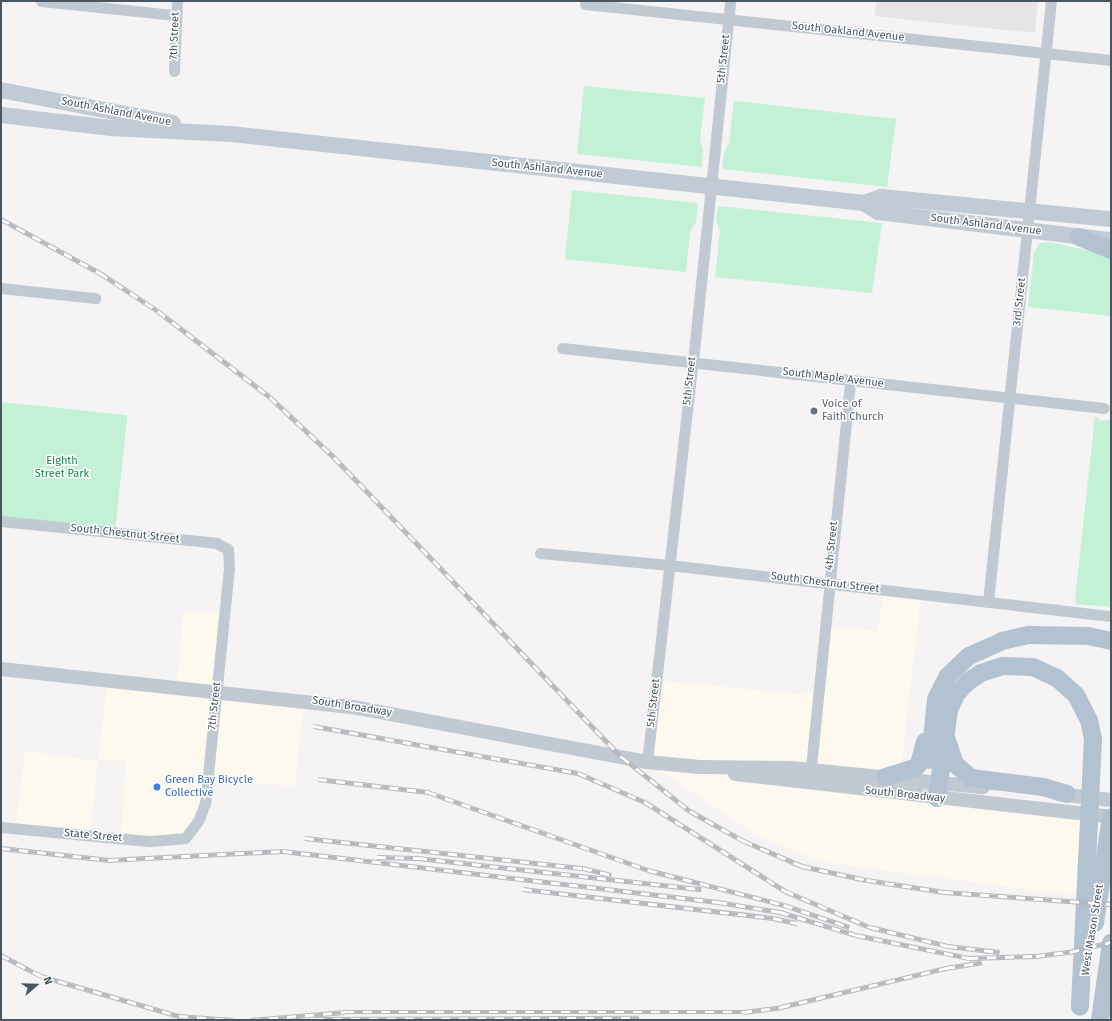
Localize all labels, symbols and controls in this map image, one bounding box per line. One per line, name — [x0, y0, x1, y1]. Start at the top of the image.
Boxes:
street label: 7th Street — [168, 12, 182, 60]
street label: South Oakland Avenue — [791, 20, 905, 44]
street label: 5th Street — [715, 34, 733, 84]
street label: South Ashland Avenue — [60, 95, 172, 129]
street label: South Ashland Avenue — [491, 157, 603, 181]
street label: South Ashland Avenue — [930, 212, 1042, 238]
street label: 3rd Street — [1011, 277, 1029, 327]
street label: 5th Street — [681, 356, 699, 406]
street label: South Maple Avenue — [782, 365, 884, 391]
place label: Voice of Faith Church — [822, 398, 884, 424]
marker: Voice of Faith Church — [809, 406, 819, 416]
park label: Eighth Street Park — [35, 455, 89, 481]
street label: 4th Street — [823, 521, 841, 571]
street label: South Chestnut Street — [70, 522, 180, 546]
street label: South Chestnut Street — [770, 570, 880, 596]
street label: 5th Street — [645, 678, 663, 728]
street label: 7th Street — [206, 681, 224, 731]
street label: South Broadway — [311, 694, 393, 720]
place label: Green Bay Bicycle Collective — [165, 774, 253, 800]
marker: Green Bay Bicycle Collective — [152, 782, 162, 792]
street label: South Broadway — [864, 784, 946, 806]
street label: State Street — [63, 827, 123, 845]
street label: West Mason Street — [1079, 883, 1107, 977]
north arrow — [16, 965, 56, 1005]
text: N — [40, 975, 55, 986]

